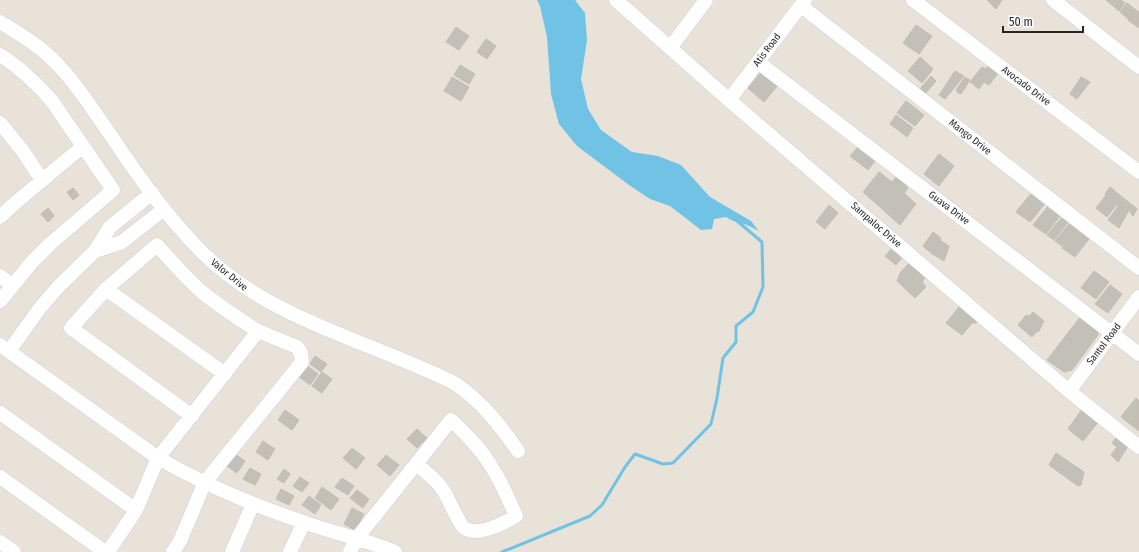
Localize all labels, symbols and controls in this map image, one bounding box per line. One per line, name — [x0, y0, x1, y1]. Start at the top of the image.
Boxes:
scale bar — [1003, 8, 1083, 34]
text: 50 m — [1009, 15, 1033, 29]
street label: Atis Road — [751, 31, 783, 69]
street label: Avocado Drive — [999, 64, 1053, 108]
street label: Mango Drive — [946, 117, 994, 157]
street label: Guava Drive — [926, 189, 972, 227]
street label: Sampaloc Drive — [848, 200, 904, 250]
street label: Valor Drive — [208, 256, 250, 294]
street label: Santol Road — [1084, 321, 1124, 367]

